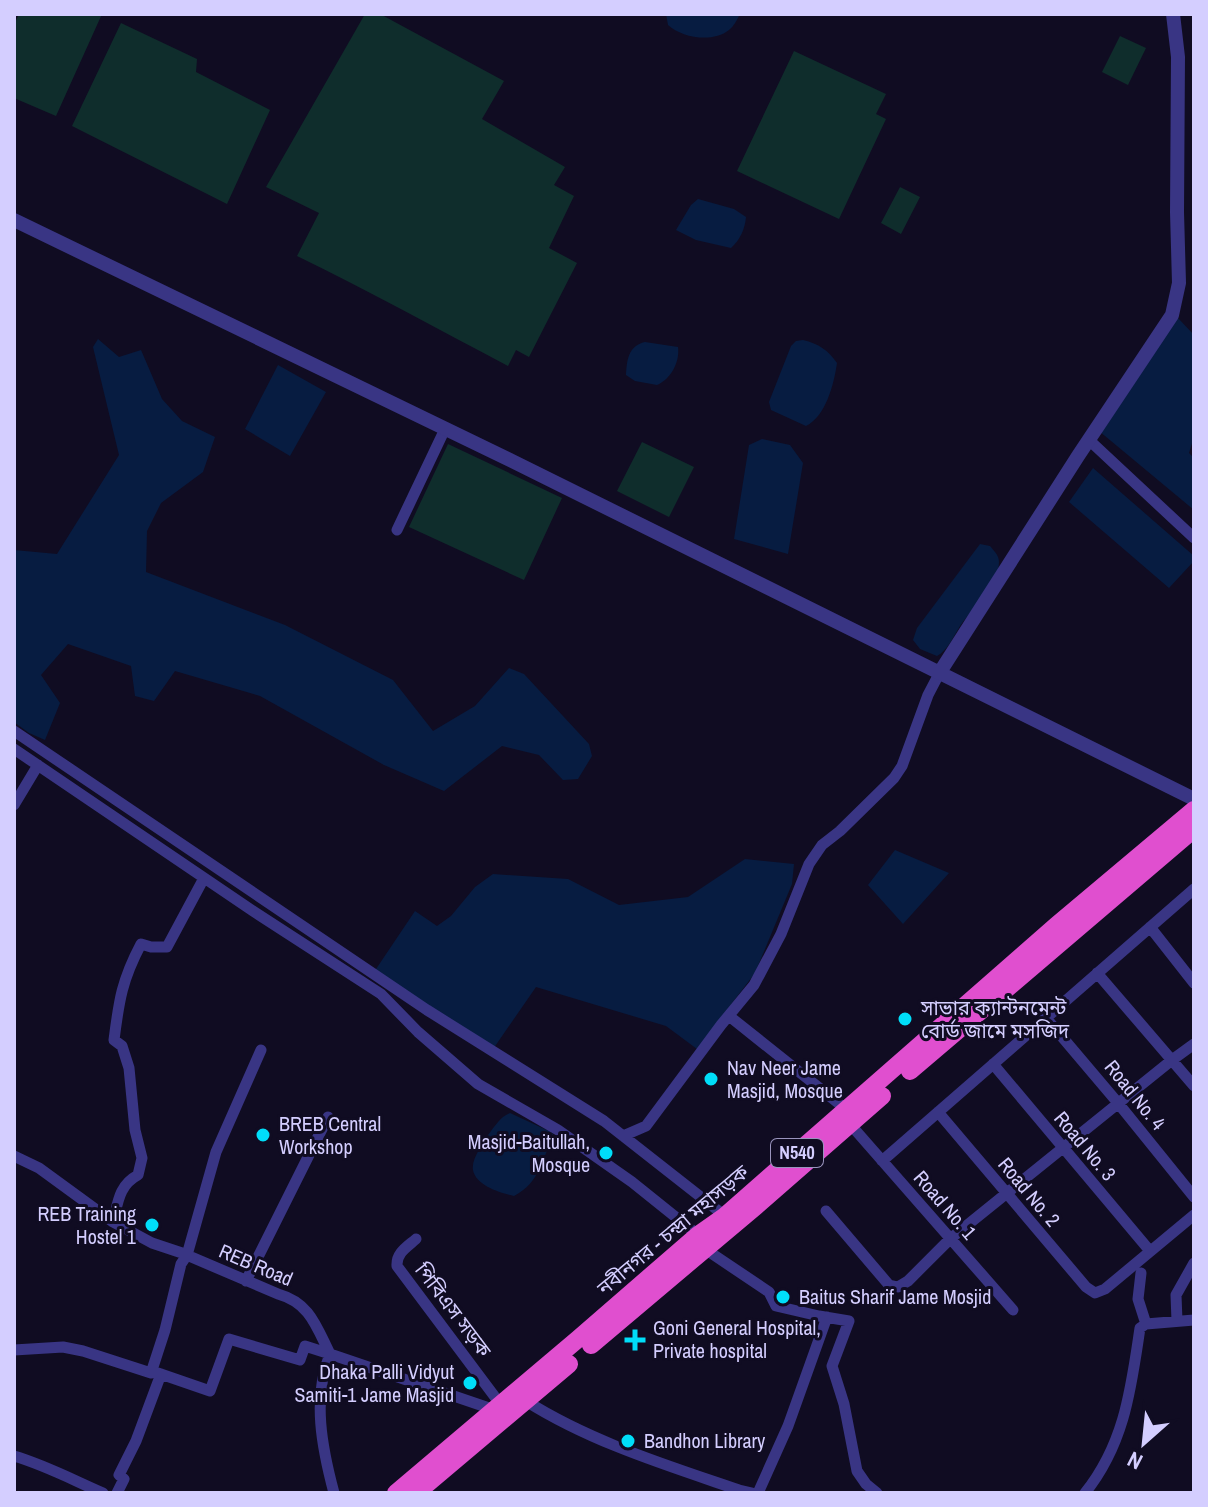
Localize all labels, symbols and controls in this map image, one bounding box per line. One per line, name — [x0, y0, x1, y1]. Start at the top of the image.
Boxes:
place label: সাভার ক্যান্টনমেন্ট বোর্ড জামে মসজিদ — [920, 994, 1070, 1044]
marker: সাভার ক্যান্টনমেন্ট বোর্ড জামে মসজিদ — [896, 1010, 914, 1028]
place label: Nav Neer Jame Masjid, Mosque — [727, 1054, 843, 1104]
street label: Road No. 4 — [1099, 1054, 1172, 1135]
marker: Nav Neer Jame Masjid, Mosque — [702, 1070, 720, 1088]
street label: Road No. 3 — [1048, 1105, 1122, 1186]
place label: BREB Central Workshop — [279, 1110, 381, 1160]
marker: BREB Central Workshop — [254, 1126, 272, 1144]
place label: Masjid-Baitullah, Mosque — [468, 1128, 590, 1178]
road number: N540 — [771, 1139, 823, 1167]
marker: Masjid-Baitullah, Mosque — [597, 1144, 615, 1162]
street label: Road No. 2 — [992, 1151, 1066, 1232]
street label: নবীনগর - চন্দ্রা মহাসড়ক — [591, 1158, 755, 1302]
street label: Road No. 1 — [908, 1165, 983, 1245]
place label: REB Training Hostel 1 — [38, 1200, 136, 1250]
marker: REB Training Hostel 1 — [143, 1216, 161, 1234]
street label: REB Road — [215, 1237, 297, 1292]
street label: পিবিএস সড়ক — [409, 1256, 498, 1363]
place label: Baitus Sharif Jame Mosjid — [799, 1283, 991, 1310]
marker: Baitus Sharif Jame Mosjid — [774, 1288, 792, 1306]
place label: Goni General Hospital, Private hospital — [653, 1314, 821, 1364]
marker: Goni General Hospital, Private hospital — [624, 1329, 646, 1351]
place label: Dhaka Palli Vidyut Samiti-1 Jame Masjid — [295, 1358, 454, 1408]
marker: Dhaka Palli Vidyut Samiti-1 Jame Masjid — [461, 1374, 479, 1392]
north arrow — [1104, 1403, 1184, 1483]
place label: Bandhon Library — [644, 1427, 766, 1454]
marker: Bandhon Library — [619, 1432, 637, 1450]
text: N — [1122, 1444, 1148, 1477]

